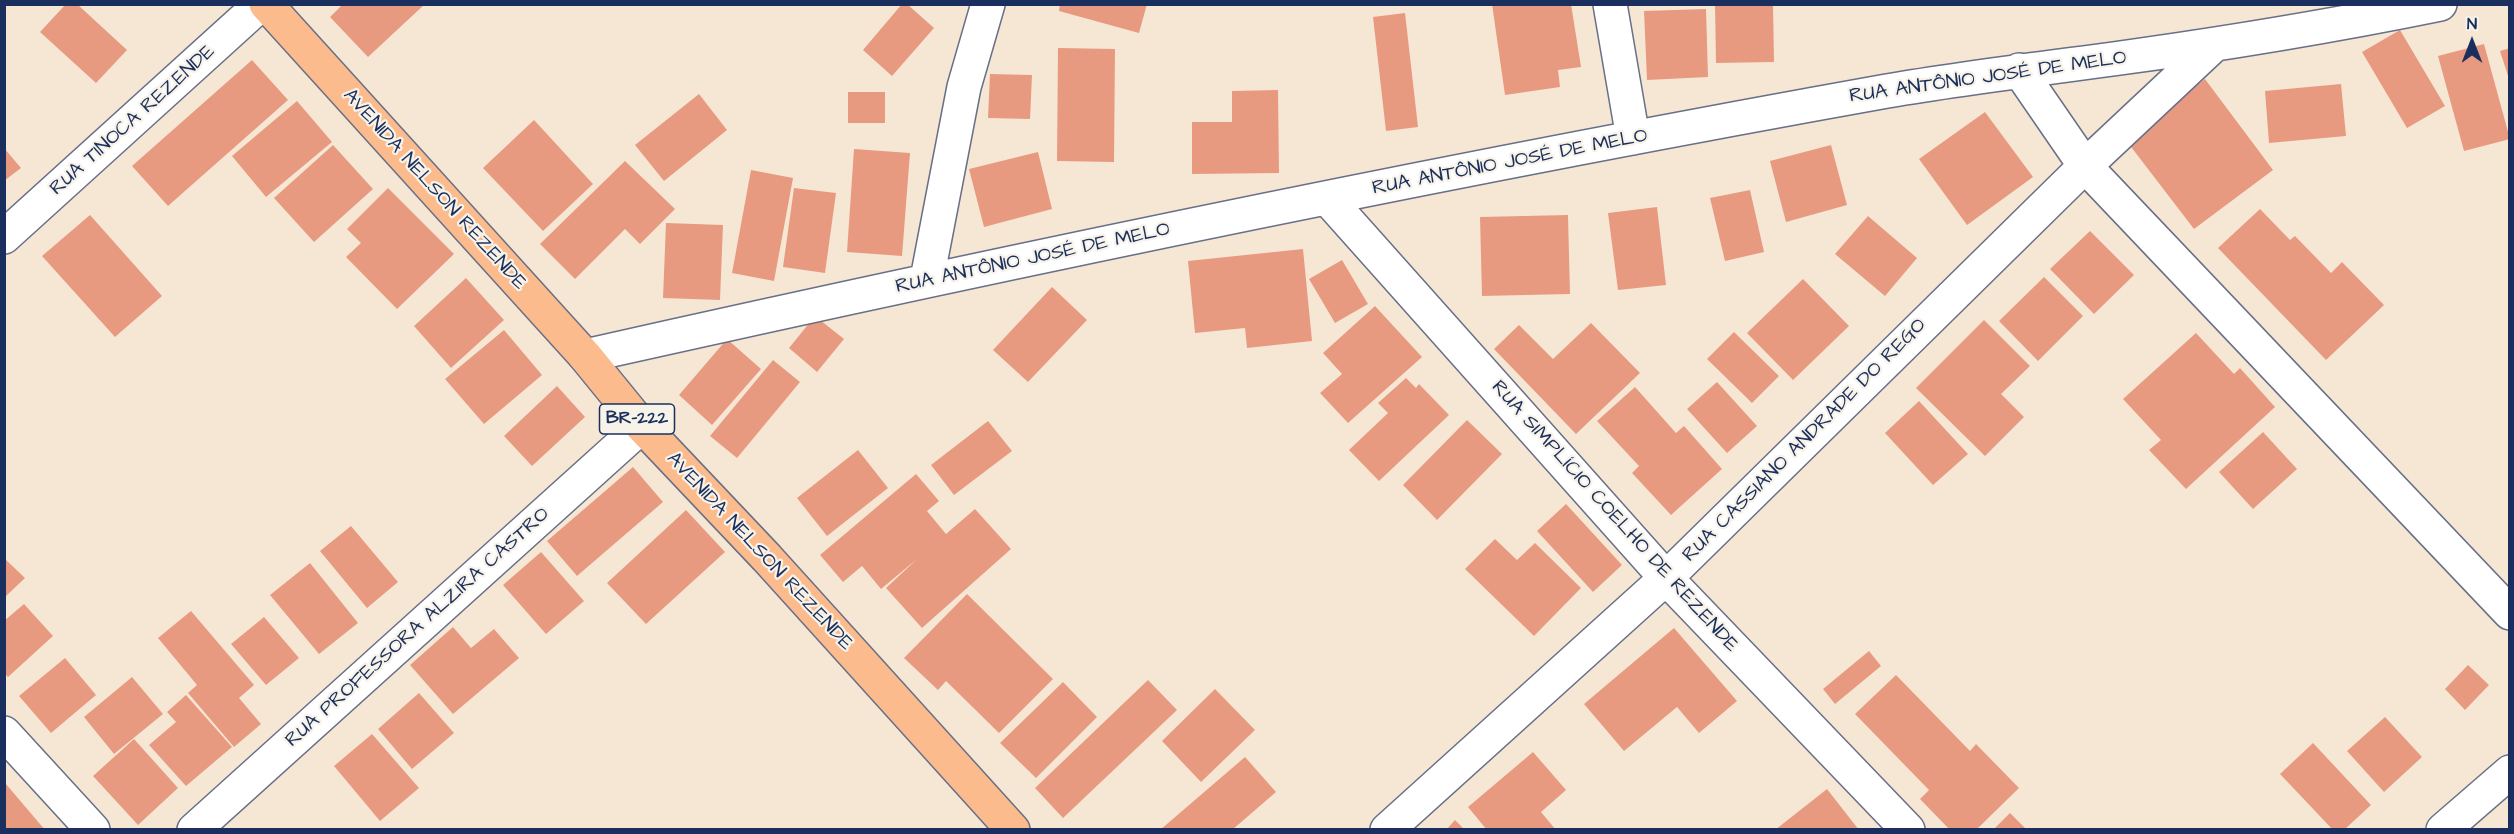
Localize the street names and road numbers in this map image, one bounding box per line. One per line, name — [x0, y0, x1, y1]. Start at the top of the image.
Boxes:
street label: RUA TINOCA REZENDE — [46, 41, 220, 201]
street label: RUA ANTÔNIO JOSÉ DE MELO — [1848, 47, 2128, 109]
street label: AVENIDA NELSON REZENDE — [337, 84, 531, 296]
street label: RUA ANTÔNIO JOSÉ DE MELO — [1370, 125, 1650, 201]
street label: RUA ANTÔNIO JOSÉ DE MELO — [894, 218, 1172, 300]
street label: RUA CASSIANO ANDRADE DO REGO — [1678, 314, 1932, 568]
street label: RUA SIMPLÍCIO COELHO DE REZENDE — [1485, 376, 1743, 658]
road number: BR-222 — [600, 404, 674, 434]
street label: AVENIDA NELSON REZENDE — [661, 448, 857, 656]
street label: RUA PROFESSORA ALZIRA CASTRO — [281, 503, 555, 753]

